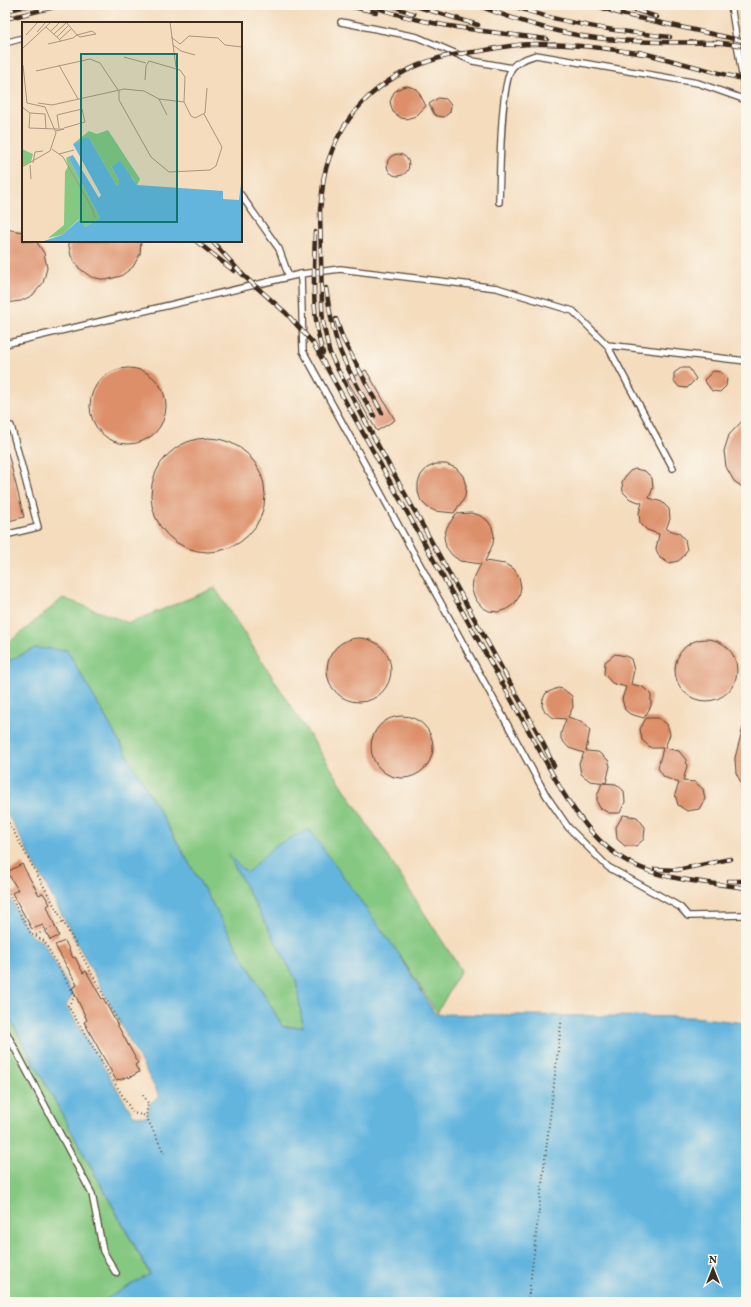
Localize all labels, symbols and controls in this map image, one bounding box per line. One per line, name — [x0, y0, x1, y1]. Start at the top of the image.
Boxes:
inset map — [22, 22, 242, 242]
north arrow — [693, 1249, 733, 1289]
text: N — [709, 1253, 717, 1268]

